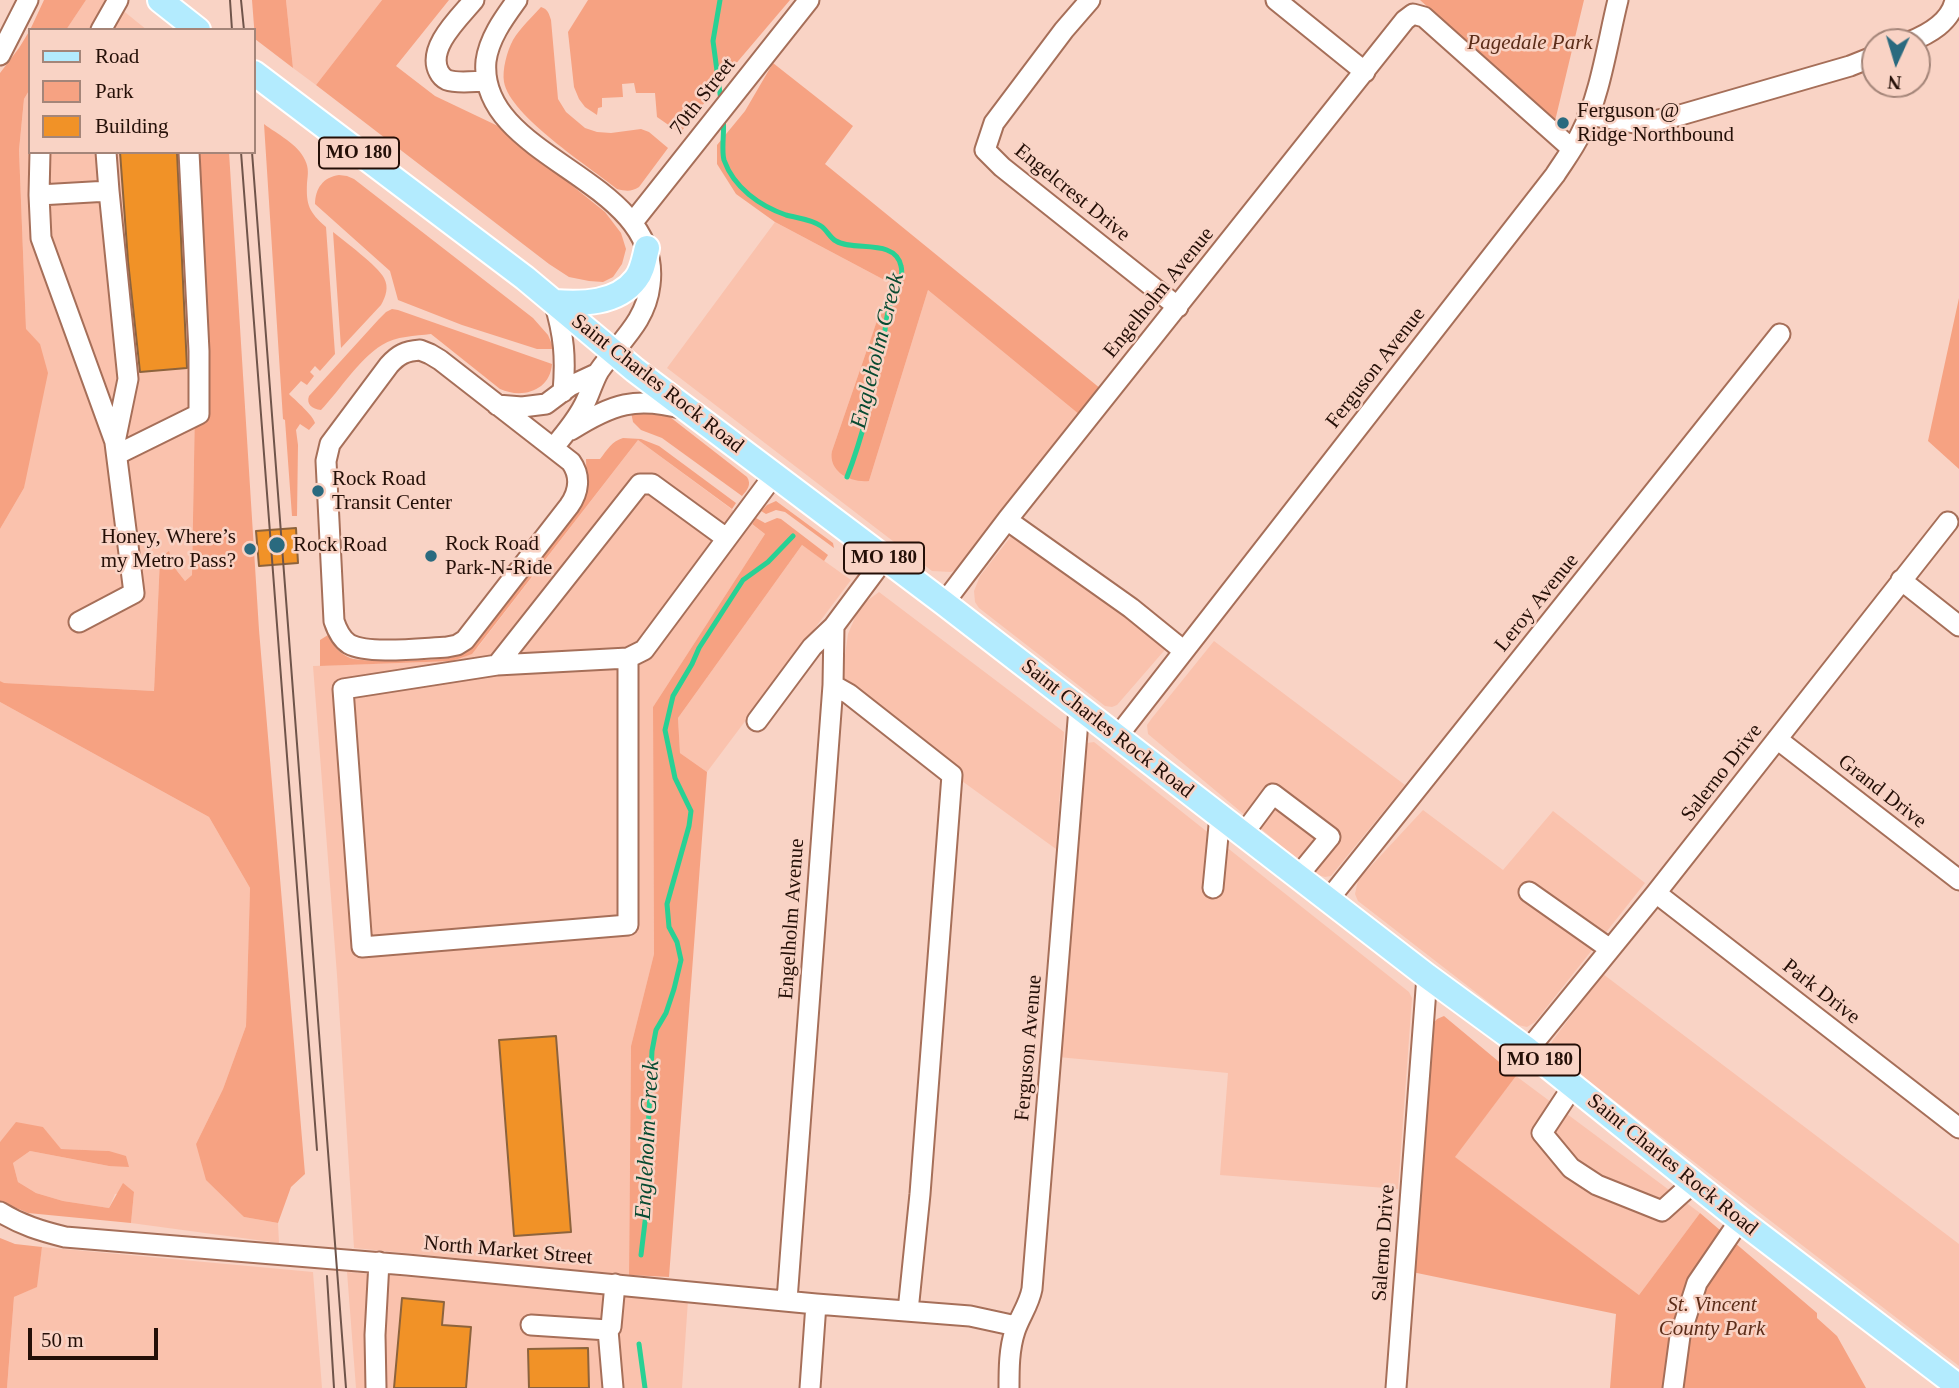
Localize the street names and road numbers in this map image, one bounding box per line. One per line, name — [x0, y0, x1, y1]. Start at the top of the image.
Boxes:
street label: 70th Street — [665, 53, 741, 141]
road number: MO 180 — [319, 138, 399, 168]
street label: Engelcrest Drive — [1009, 139, 1135, 247]
street label: Engelholm Avenue — [1099, 222, 1219, 364]
street label: Ferguson Avenue — [1321, 302, 1431, 434]
street label: Saint Charles Rock Road — [566, 309, 748, 459]
road number: MO 180 — [844, 542, 924, 573]
street label: Leroy Avenue — [1490, 549, 1584, 657]
street label: Saint Charles Rock Road — [1016, 654, 1198, 804]
street label: Salerno Drive — [1676, 719, 1768, 827]
street label: Grand Drive — [1833, 750, 1931, 834]
street label: Engelholm Avenue — [774, 838, 810, 1000]
street label: Park Drive — [1777, 954, 1865, 1030]
street label: Ferguson Avenue — [1010, 974, 1048, 1122]
road number: MO 180 — [1500, 1044, 1580, 1076]
street label: Saint Charles Rock Road — [1582, 1089, 1762, 1241]
street label: Salerno Drive — [1367, 1184, 1401, 1302]
street label: North Market Street — [423, 1231, 593, 1271]

